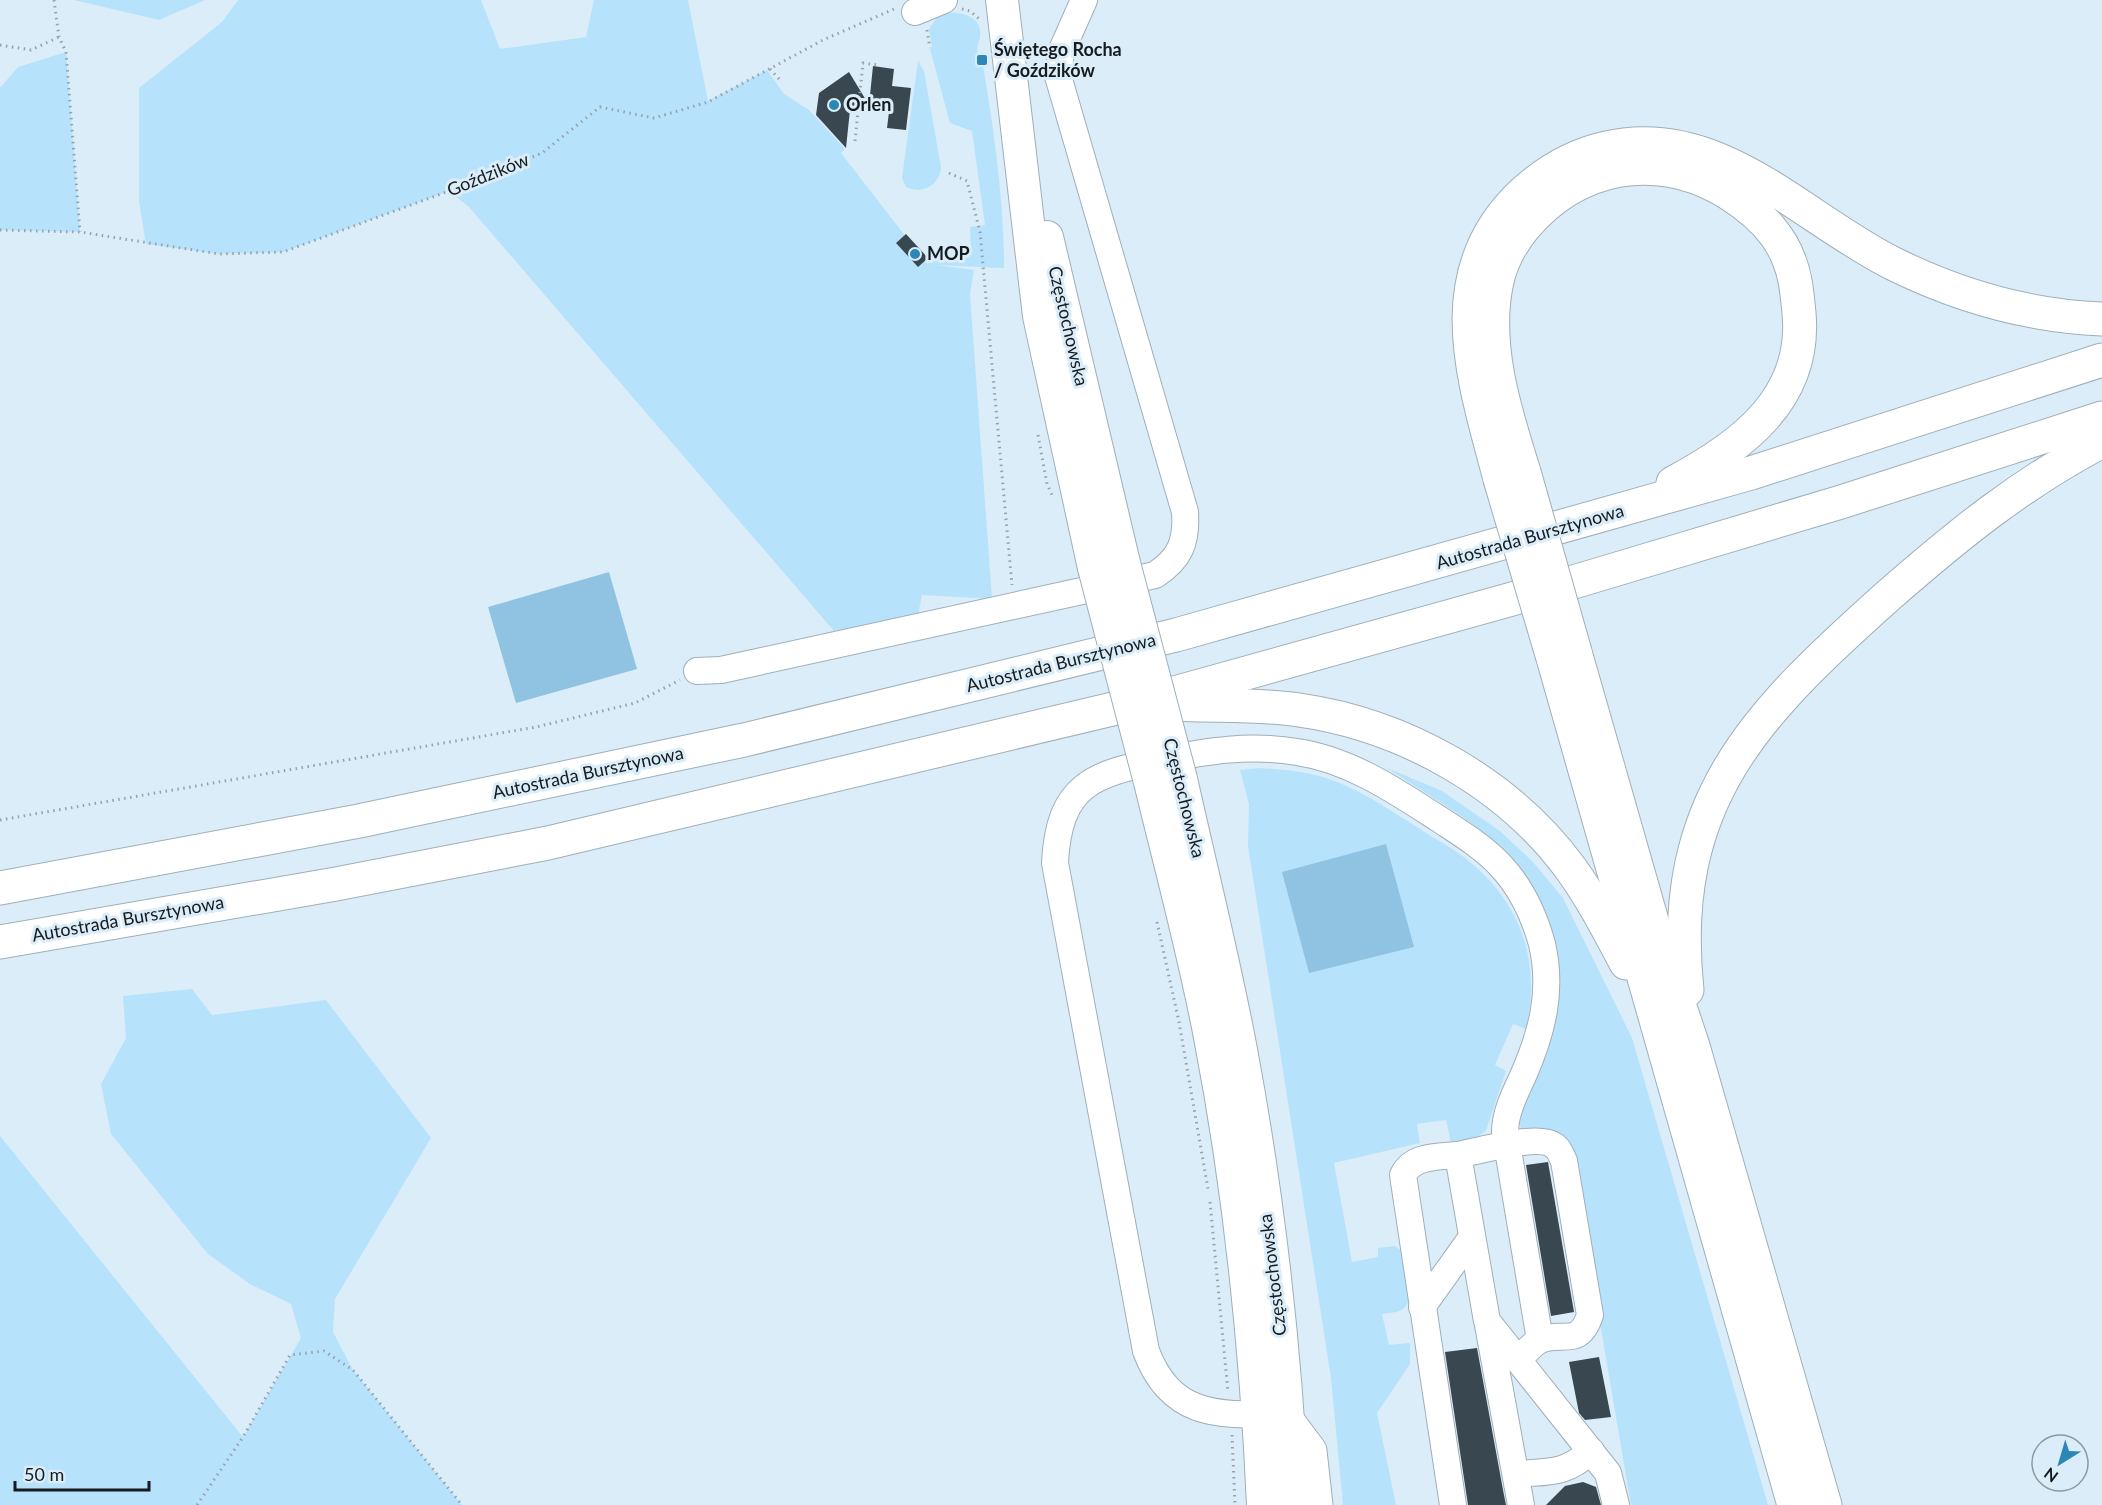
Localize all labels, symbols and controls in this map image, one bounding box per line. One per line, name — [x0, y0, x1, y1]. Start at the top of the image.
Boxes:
place label: Świętego Rocha / Goździków — [994, 38, 1122, 81]
marker: Świętego Rocha / Goździków — [975, 53, 989, 67]
place label: Orlen — [846, 93, 891, 115]
marker: Orlen — [827, 98, 841, 112]
street label: Goździków — [443, 148, 532, 200]
place label: MOP — [927, 242, 970, 264]
marker: MOP — [908, 247, 922, 261]
street label: Częstochowska — [1044, 264, 1093, 388]
street label: Autostrada Bursztynowa — [1433, 499, 1626, 573]
street label: Autostrada Bursztynowa — [964, 628, 1158, 696]
street label: Częstochowska — [1159, 736, 1210, 860]
street label: Autostrada Bursztynowa — [490, 741, 685, 803]
street label: Autostrada Bursztynowa — [30, 890, 226, 946]
street label: Częstochowska — [1254, 1213, 1290, 1337]
north arrow — [2030, 1433, 2090, 1493]
scale bar — [15, 1454, 148, 1492]
text: 50 m — [24, 1463, 64, 1485]
text: N — [2040, 1464, 2061, 1487]

